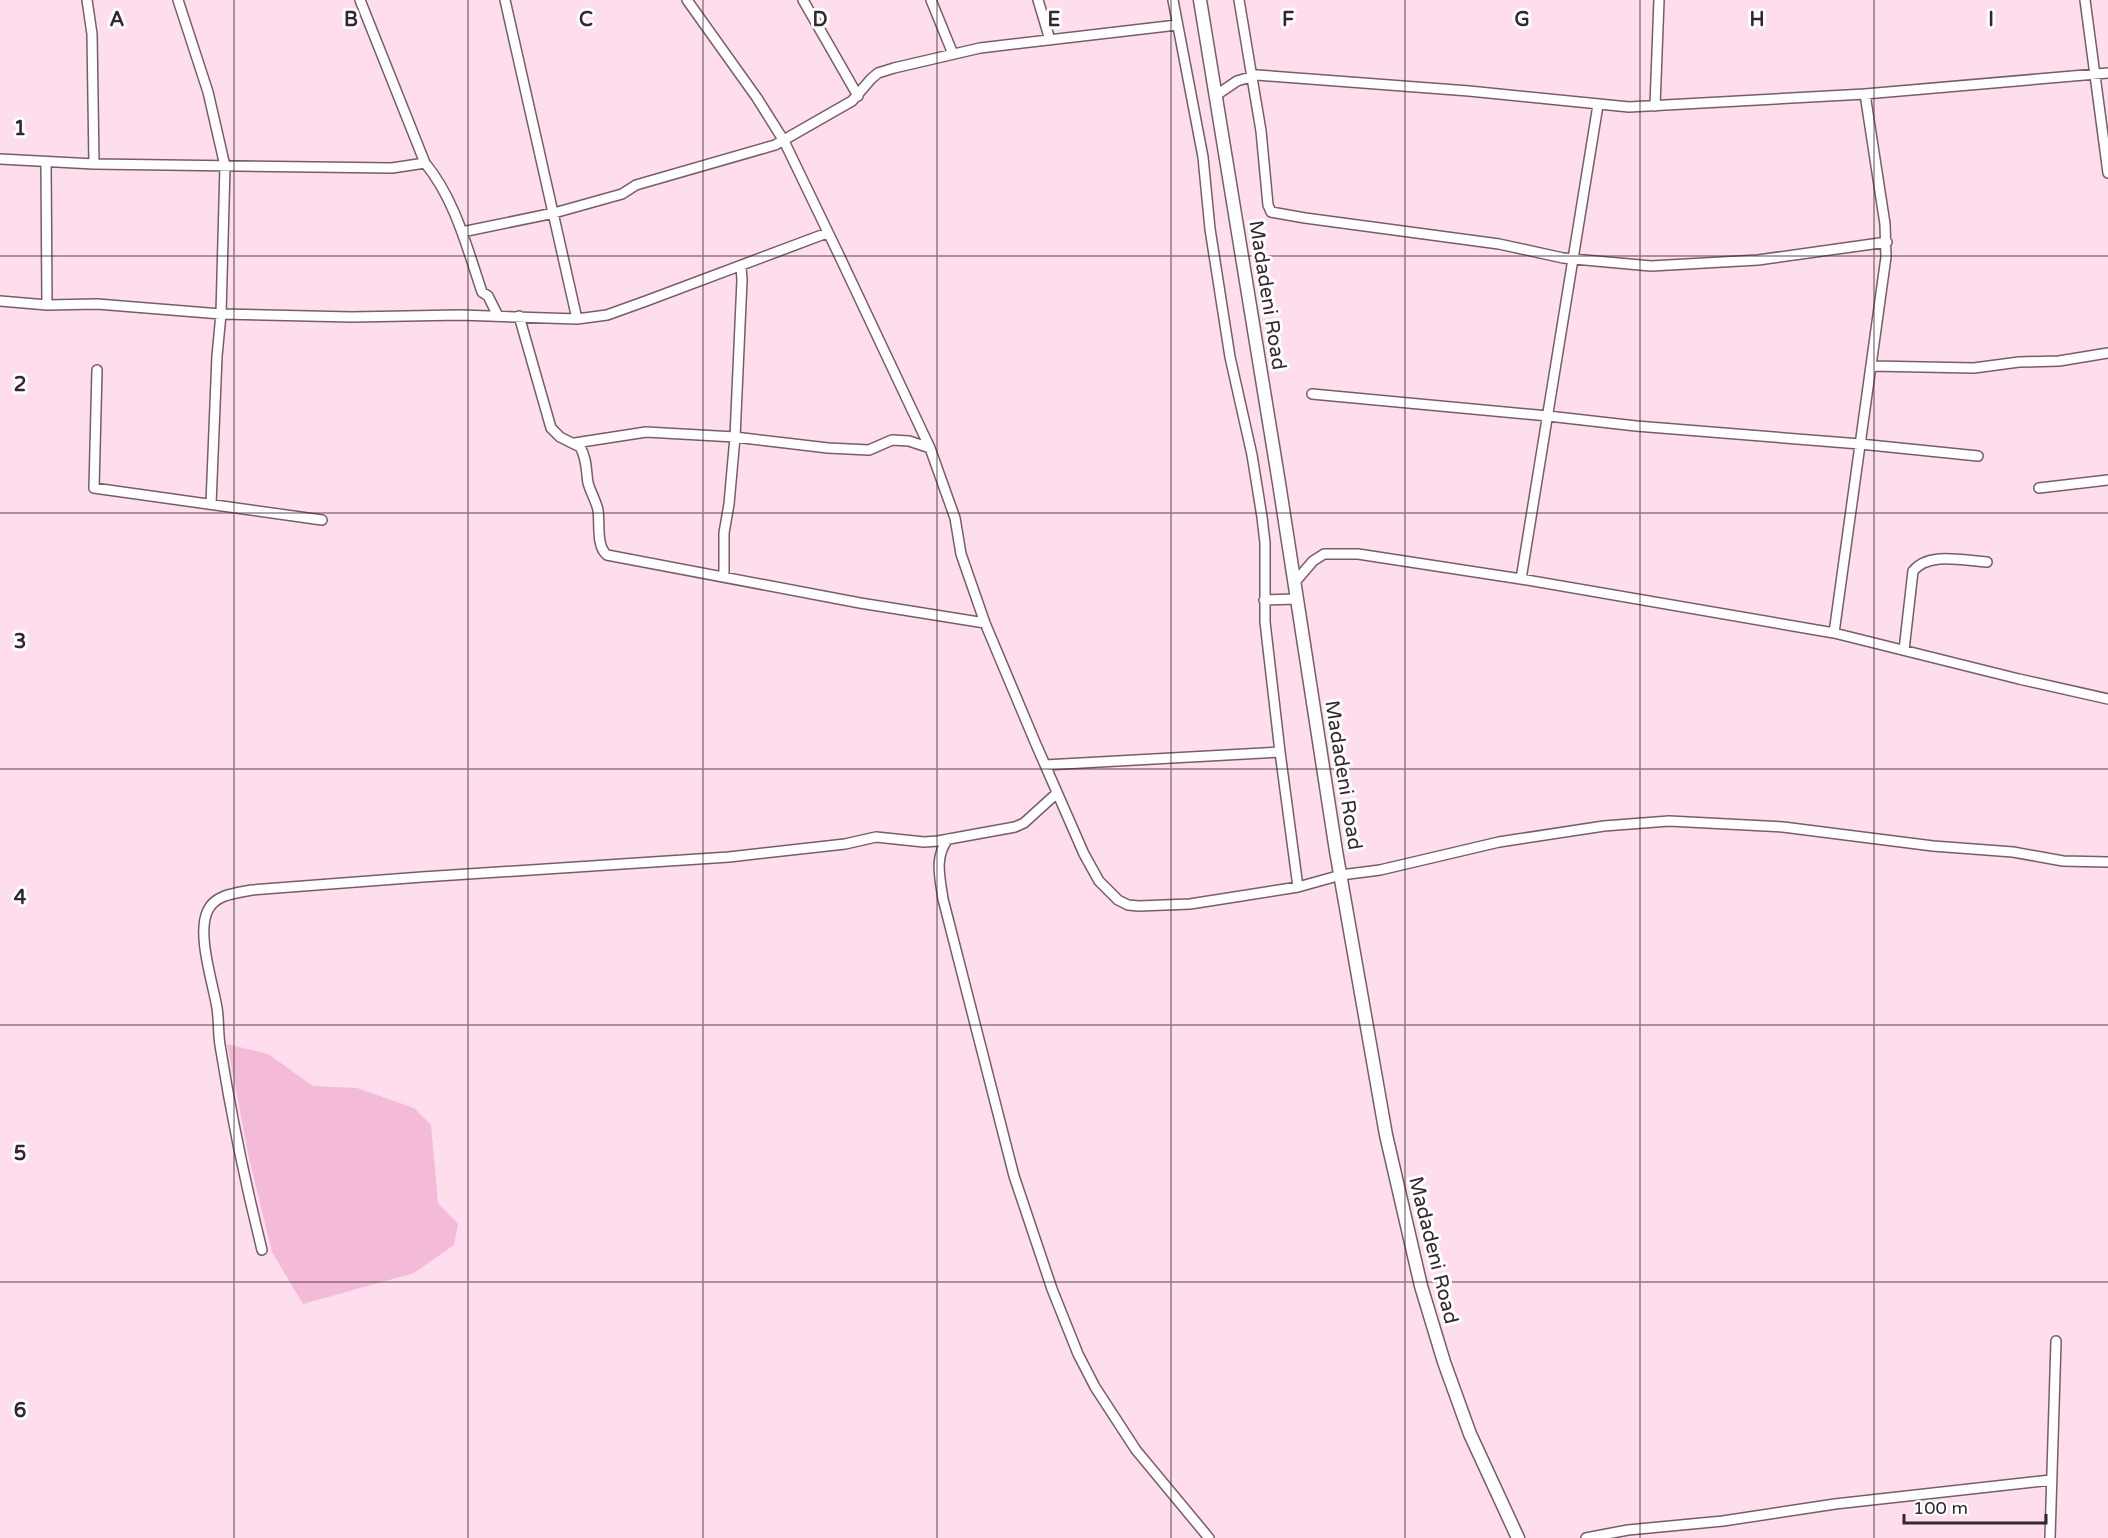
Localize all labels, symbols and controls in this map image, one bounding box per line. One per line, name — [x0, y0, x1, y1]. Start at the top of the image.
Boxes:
text: A — [110, 8, 125, 32]
text: B — [344, 8, 358, 32]
text: C — [579, 8, 593, 32]
text: D — [812, 8, 828, 32]
text: E — [1048, 8, 1061, 32]
text: F — [1282, 8, 1294, 32]
text: G — [1514, 8, 1530, 32]
text: H — [1749, 8, 1765, 32]
text: I — [1988, 8, 1994, 32]
text: 1 — [14, 117, 26, 141]
street label: Madadeni Road — [1243, 219, 1291, 372]
text: 2 — [14, 373, 26, 397]
text: 3 — [14, 630, 26, 654]
street label: Madadeni Road — [1319, 699, 1367, 852]
text: 4 — [14, 886, 27, 910]
text: 5 — [14, 1142, 26, 1166]
street label: Madadeni Road — [1403, 1174, 1463, 1326]
text: 6 — [14, 1399, 26, 1423]
scale bar — [1904, 1487, 2046, 1525]
text: 100 m — [1913, 1497, 1968, 1519]

